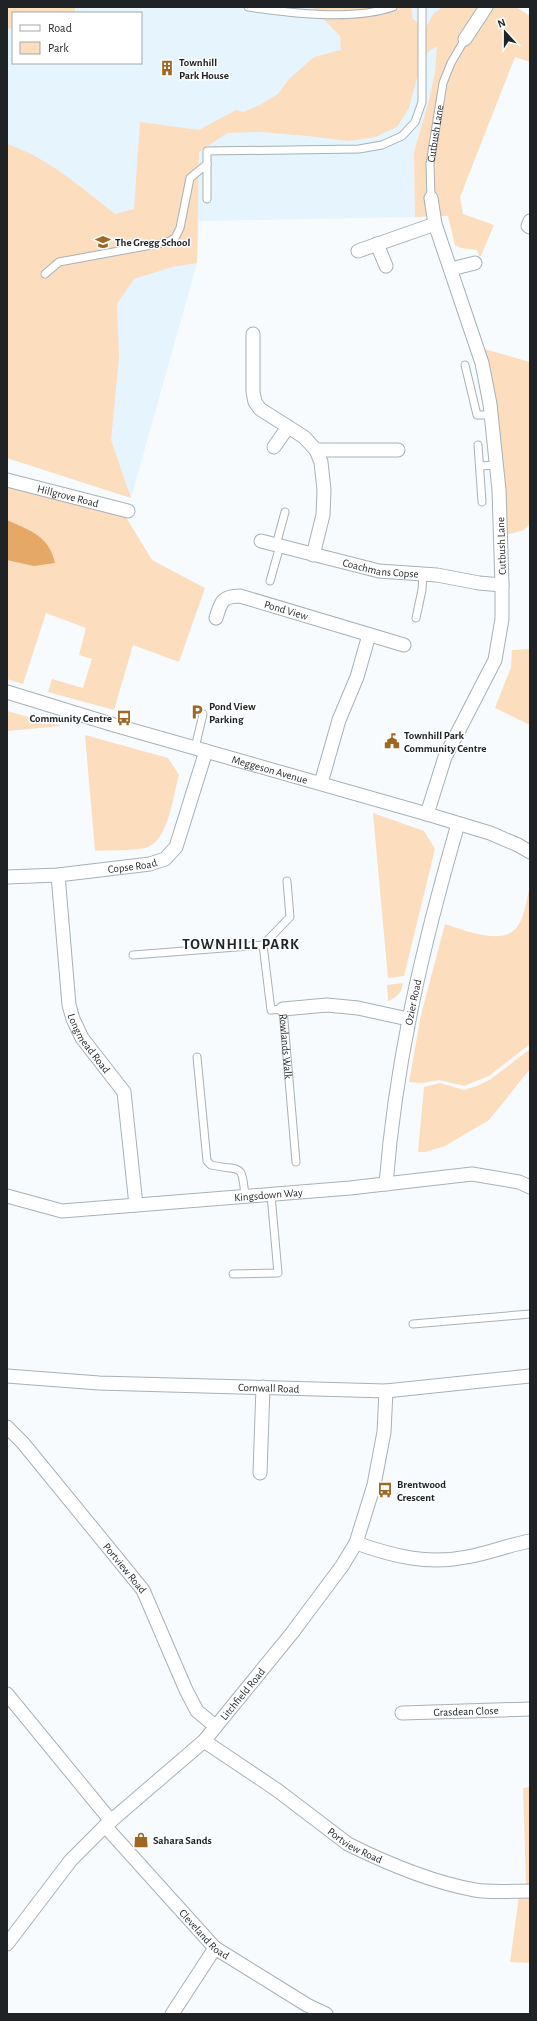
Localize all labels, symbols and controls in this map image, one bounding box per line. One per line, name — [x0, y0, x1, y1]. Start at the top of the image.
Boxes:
legend — [12, 12, 142, 64]
north arrow — [485, 12, 525, 52]
text: N — [496, 17, 507, 30]
text: Road — [48, 22, 72, 34]
text: Park — [48, 42, 69, 54]
place label: Townhill Park House — [179, 57, 229, 81]
building icon: Townhill Park House — [158, 59, 176, 77]
street label: Cutbush Lane — [425, 104, 445, 163]
school or university icon: The Gregg School — [94, 233, 112, 251]
place label: The Gregg School — [115, 237, 190, 248]
street label: Hillgrove Road — [36, 483, 100, 509]
street label: Cutbush Lane — [495, 517, 508, 575]
street label: Coachmans Copse — [341, 557, 419, 580]
street label: Pond View — [263, 599, 310, 622]
place label: Pond View Parking — [209, 701, 256, 725]
parking icon: Pond View Parking — [188, 703, 206, 721]
bus stop icon: Community Centre — [115, 709, 133, 727]
place label: Community Centre — [30, 713, 112, 724]
place label: Townhill Park Community Centre — [404, 730, 487, 754]
public building icon: Townhill Park Community Centre — [383, 732, 401, 750]
street label: Meggeson Avenue — [231, 754, 309, 786]
street label: Copse Road — [107, 857, 159, 875]
district label: TOWNHILL PARK — [182, 937, 300, 952]
street label: Ozier Road — [403, 978, 423, 1026]
street label: Longmead Road — [66, 1012, 112, 1076]
street label: Rowlands Walk — [277, 1013, 294, 1079]
street label: Kingsdown Way — [234, 1187, 303, 1203]
street label: Cornwall Road — [238, 1382, 300, 1395]
place label: Brentwood Crescent — [397, 1479, 446, 1503]
bus stop icon: Brentwood Crescent — [376, 1481, 394, 1499]
street label: Portview Road — [101, 1541, 148, 1596]
street label: Litchfield Road — [218, 1666, 267, 1722]
street label: Grasdean Close — [433, 1705, 499, 1718]
street label: Portview Road — [325, 1826, 384, 1866]
shop icon: Sahara Sands — [132, 1831, 150, 1849]
place label: Sahara Sands — [153, 1835, 212, 1846]
street label: Cleveland Road — [177, 1907, 231, 1962]

